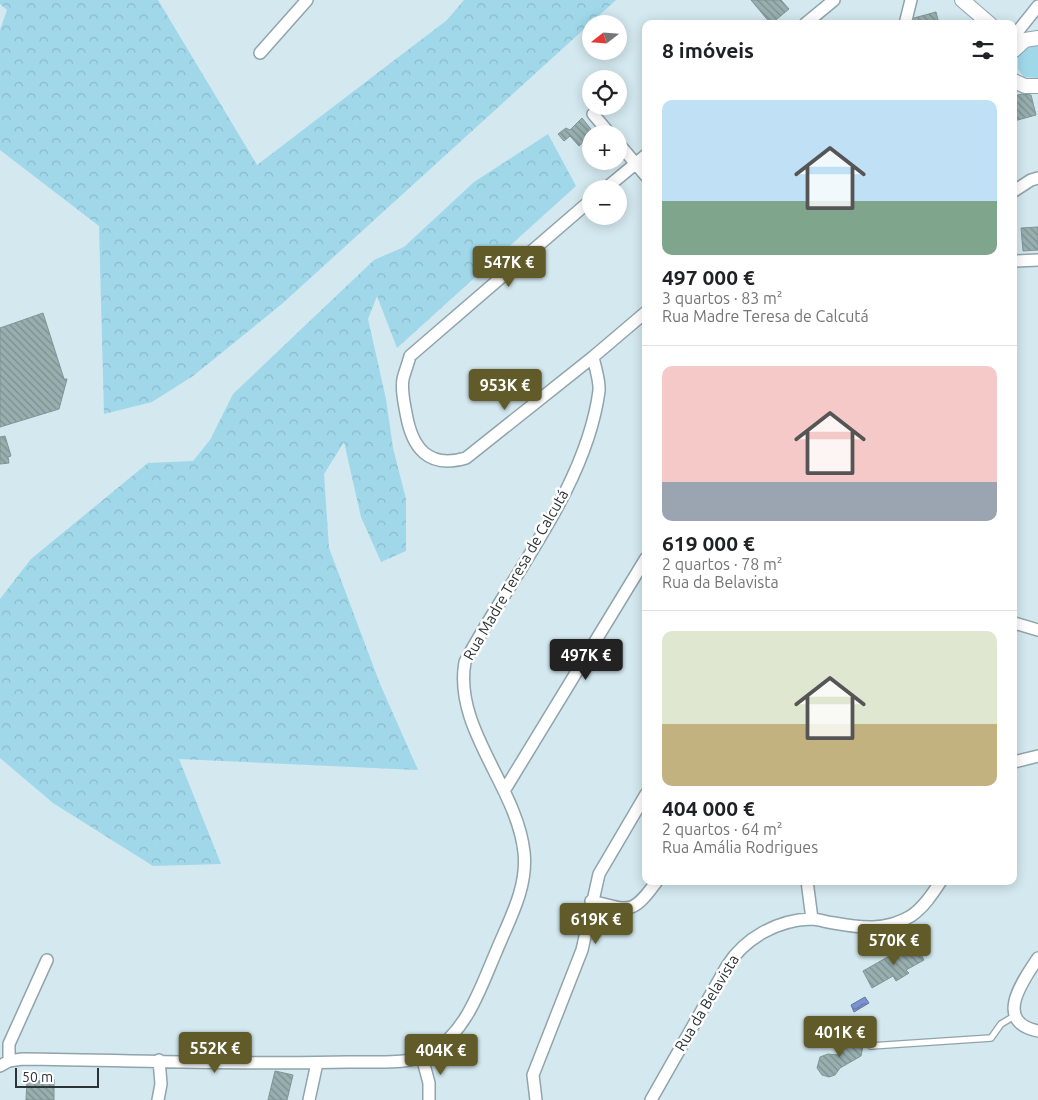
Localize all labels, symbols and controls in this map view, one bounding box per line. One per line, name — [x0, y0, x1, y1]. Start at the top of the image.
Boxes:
north arrow — [582, 15, 628, 60]
map controls — [582, 15, 627, 225]
icon: filters — [969, 36, 997, 64]
text: 8 imóveis — [662, 38, 754, 62]
button: locate — [582, 70, 627, 115]
button: + — [582, 125, 627, 170]
icon: home — [785, 133, 875, 223]
button: − — [582, 180, 627, 225]
pin: 547K € — [468, 246, 550, 288]
text: 547K € — [484, 253, 534, 271]
text: 497 000 € — [662, 265, 755, 289]
text: 3 quartos · 83 m² — [662, 289, 783, 307]
text: Rua Madre Teresa de Calcutá — [662, 307, 869, 325]
pin: 953K € — [464, 368, 546, 411]
text: 953K € — [480, 376, 530, 394]
icon: home — [785, 398, 875, 488]
street label: Rua Madre Teresa de Calcutá — [460, 487, 571, 663]
text: 619 000 € — [662, 531, 755, 555]
text: 2 quartos · 78 m² — [662, 555, 783, 573]
text: Rua da Belavista — [662, 573, 779, 591]
pin: 497K € — [545, 638, 627, 681]
text: 497K € — [561, 646, 611, 664]
icon: home — [785, 663, 875, 753]
text: 404 000 € — [662, 796, 755, 820]
text: 2 quartos · 64 m² — [662, 820, 783, 838]
text: Rua Amália Rodrigues — [662, 838, 818, 856]
pin: 619K € — [555, 902, 637, 945]
text: 619K € — [571, 910, 621, 928]
pin: 570K € — [853, 924, 935, 966]
text: 570K € — [869, 931, 919, 949]
street label: Rua da Belavista — [671, 951, 742, 1054]
pin: 401K € — [799, 1016, 881, 1058]
text: 401K € — [815, 1023, 865, 1041]
pin: 552K € — [174, 1032, 256, 1074]
pin: 404K € — [400, 1034, 482, 1076]
text: 552K € — [190, 1039, 240, 1057]
text: 404K € — [416, 1041, 466, 1059]
scale bar — [15, 1065, 99, 1088]
text: 50 m — [22, 1069, 53, 1085]

